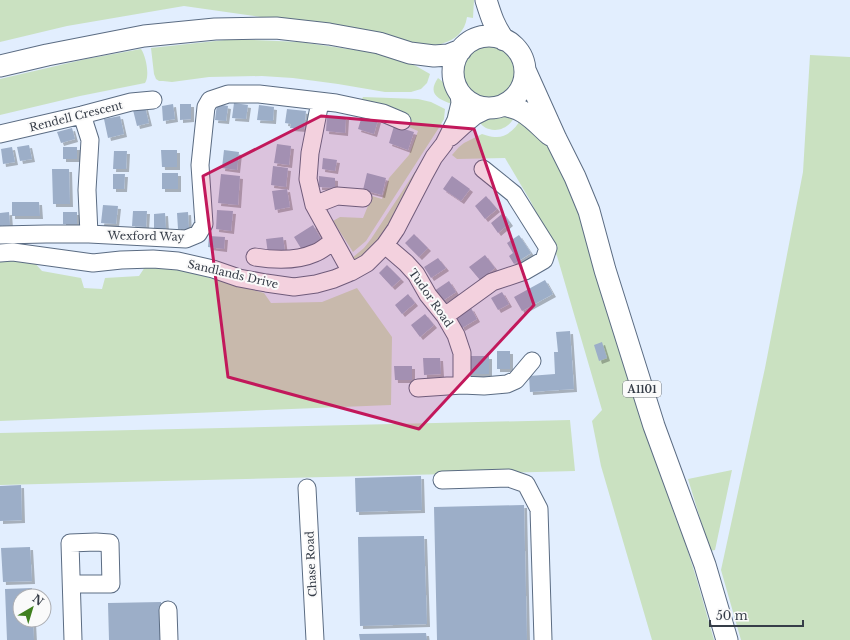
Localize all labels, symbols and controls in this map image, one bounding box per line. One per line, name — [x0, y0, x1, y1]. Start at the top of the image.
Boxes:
street label: Rendell Crescent — [28, 97, 125, 134]
street label: Wexford Way — [107, 228, 184, 244]
street label: Sandlands Drive — [186, 257, 280, 291]
street label: Tudor Road — [406, 266, 456, 330]
road number: A1101 — [623, 381, 661, 397]
street label: Chase Road — [302, 530, 320, 597]
north arrow — [12, 588, 52, 628]
text: N — [30, 591, 47, 609]
scale bar — [710, 602, 803, 628]
text: 50 m — [716, 608, 748, 623]

